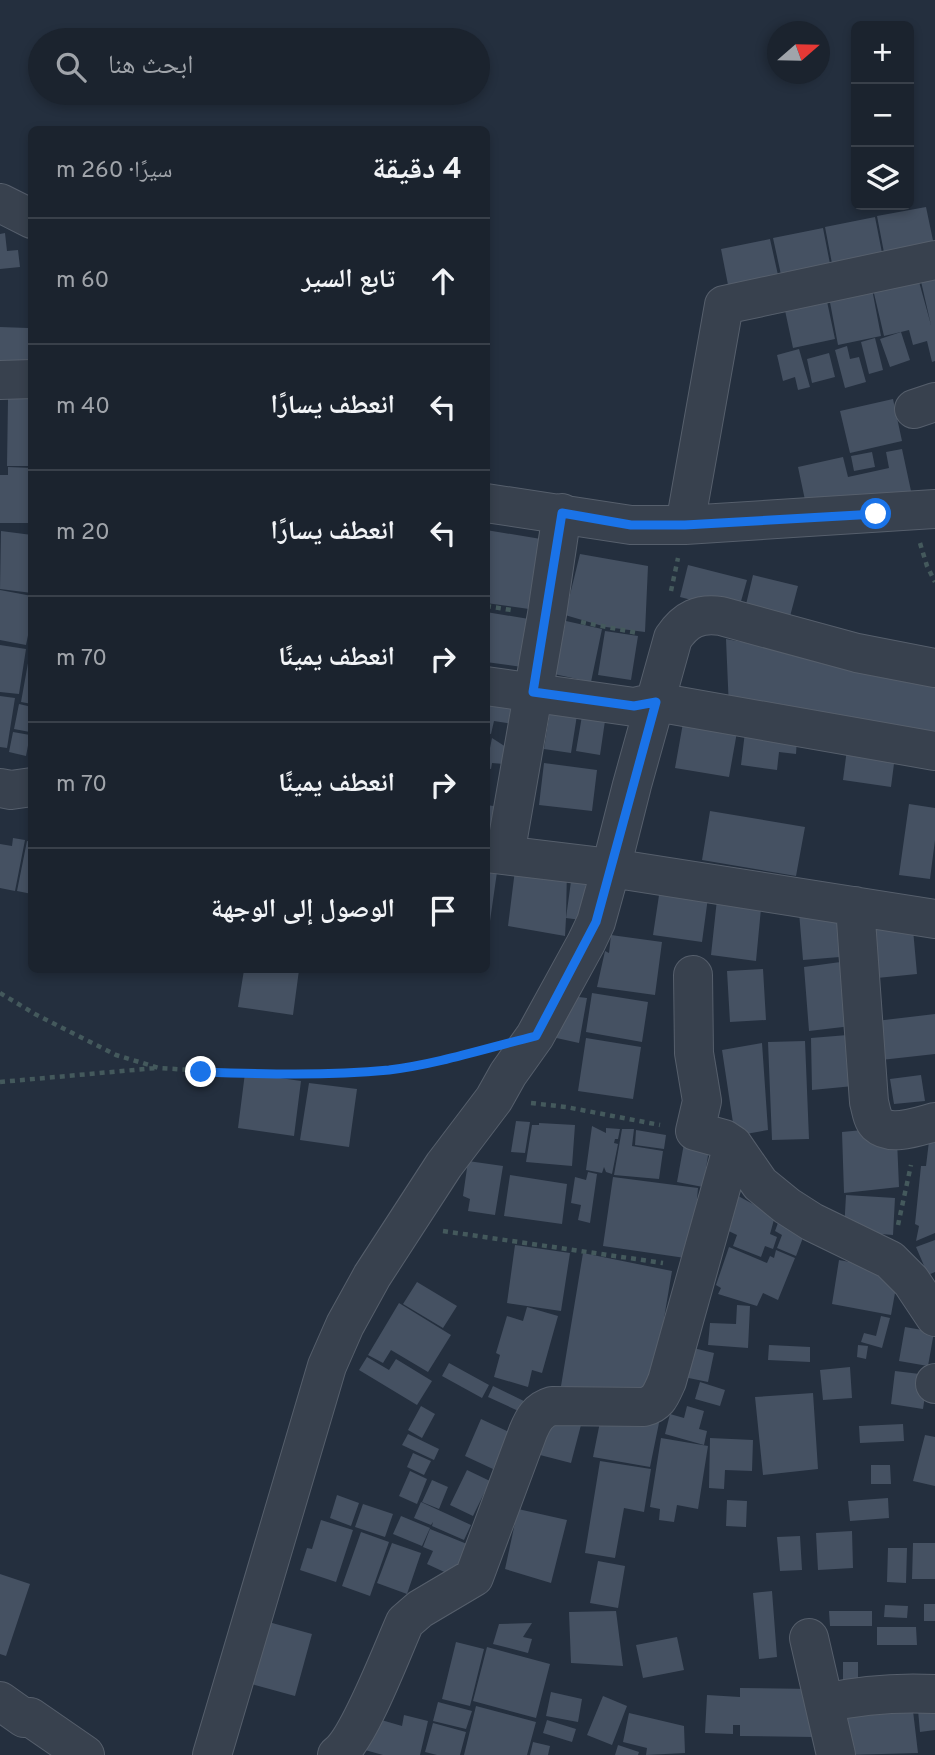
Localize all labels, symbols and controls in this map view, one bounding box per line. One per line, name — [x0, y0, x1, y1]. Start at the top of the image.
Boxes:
north arrow — [767, 21, 830, 84]
map controls — [851, 21, 914, 210]
button: + — [851, 21, 914, 84]
search box — [28, 28, 490, 105]
icon: search — [52, 48, 90, 86]
text: ابحث هنا — [108, 50, 193, 83]
button: − — [851, 84, 914, 147]
button: layers — [851, 147, 914, 210]
text: 4 دقيقة — [372, 152, 462, 189]
text: سيرًا · 260 m — [56, 157, 172, 186]
icon: ahead — [424, 262, 462, 300]
text: تابع السير — [302, 264, 395, 297]
text: 60 m — [56, 267, 109, 296]
icon: left — [424, 388, 462, 426]
text: انعطف يسارًا — [271, 390, 395, 423]
text: 40 m — [56, 393, 110, 422]
route start — [860, 498, 891, 529]
icon: left — [424, 514, 462, 552]
text: انعطف يسارًا — [271, 516, 395, 549]
text: 20 m — [56, 519, 110, 548]
icon: right — [424, 640, 462, 678]
text: انعطف يمينًا — [278, 642, 395, 675]
text: 70 m — [56, 645, 107, 674]
icon: right — [424, 766, 462, 804]
text: انعطف يمينًا — [278, 768, 395, 801]
text: 70 m — [56, 771, 107, 800]
icon: arrive — [424, 892, 462, 930]
text: الوصول إلى الوجهة — [211, 894, 395, 927]
route end — [185, 1056, 216, 1087]

